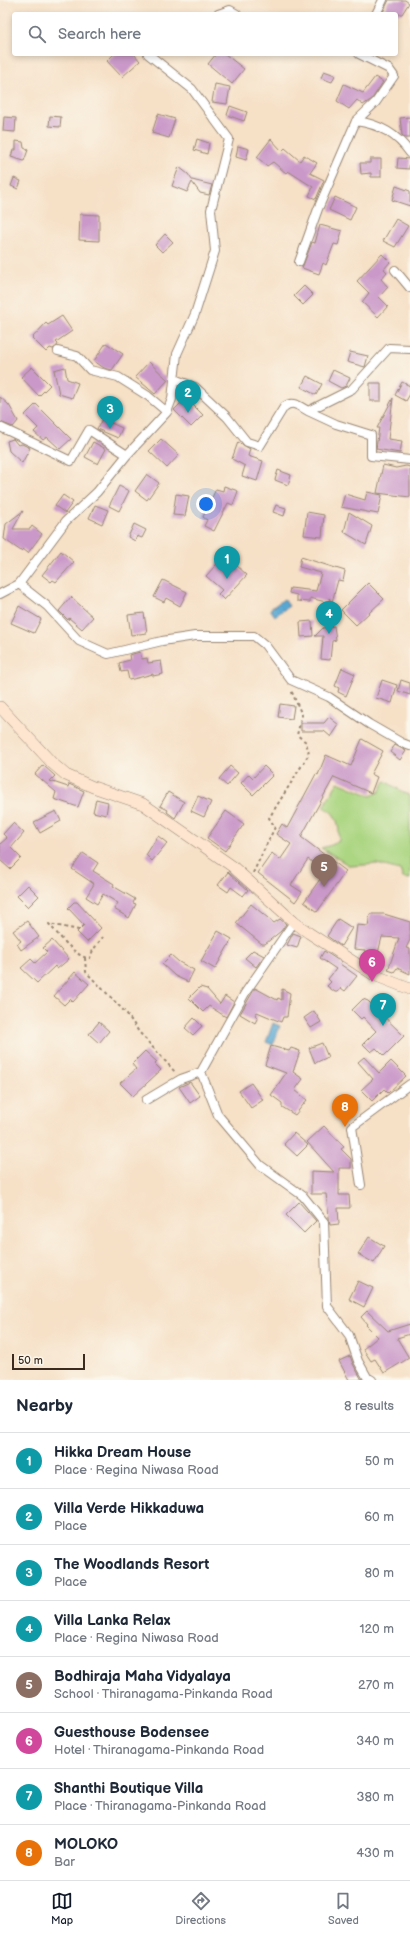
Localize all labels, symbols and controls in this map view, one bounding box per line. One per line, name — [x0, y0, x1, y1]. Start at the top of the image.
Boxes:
search box — [12, 12, 398, 56]
icon: search — [26, 23, 48, 45]
text: Search here — [58, 25, 141, 44]
pin: 2 — [175, 380, 201, 413]
pin: 3 — [97, 396, 123, 429]
your location — [196, 494, 216, 514]
pin: 1 — [214, 546, 240, 579]
pin: 4 — [316, 601, 342, 634]
pin: 5 — [311, 854, 337, 887]
pin: 6 — [359, 949, 385, 982]
pin: 7 — [370, 993, 396, 1026]
pin: 8 — [332, 1094, 358, 1127]
scale bar — [12, 1352, 85, 1371]
text: 50 m — [18, 1354, 43, 1367]
text: Nearby — [16, 1396, 73, 1416]
text: 8 results — [344, 1398, 394, 1414]
text: Hikka Dream House — [54, 1443, 191, 1462]
text: 1 — [26, 1453, 32, 1469]
text: 50 m — [365, 1453, 394, 1469]
text: Place · Regina Niwasa Road — [54, 1462, 219, 1478]
text: Villa Verde Hikkaduwa — [54, 1499, 204, 1518]
text: 2 — [25, 1509, 33, 1525]
text: 60 m — [364, 1509, 394, 1525]
text: Place — [54, 1518, 87, 1534]
text: The Woodlands Resort — [54, 1555, 209, 1574]
text: 3 — [25, 1565, 33, 1581]
text: 80 m — [365, 1565, 394, 1581]
text: Place — [54, 1574, 87, 1590]
text: Villa Lanka Relax — [54, 1611, 170, 1630]
text: 4 — [25, 1621, 33, 1637]
text: 120 m — [359, 1621, 394, 1637]
text: Place · Regina Niwasa Road — [54, 1630, 219, 1646]
text: Bodhiraja Maha Vidyalaya — [54, 1667, 231, 1686]
text: 5 — [25, 1677, 33, 1693]
text: 270 m — [358, 1677, 394, 1693]
text: School · Thiranagama-Pinkanda Road — [54, 1686, 273, 1702]
text: Guesthouse Bodensee — [54, 1723, 209, 1742]
text: 6 — [25, 1733, 33, 1749]
text: 340 m — [356, 1733, 394, 1749]
text: Hotel · Thiranagama-Pinkanda Road — [54, 1742, 264, 1758]
text: Shanthi Boutique Villa — [54, 1779, 203, 1798]
text: 7 — [25, 1789, 33, 1805]
text: 380 m — [357, 1789, 394, 1805]
text: Place · Thiranagama-Pinkanda Road — [54, 1798, 266, 1814]
text: MOLOKO — [54, 1835, 118, 1854]
text: 8 — [25, 1845, 33, 1861]
text: 430 m — [356, 1845, 394, 1861]
text: Bar — [54, 1854, 75, 1870]
tab: Map — [51, 1890, 73, 1927]
tab: Directions — [175, 1890, 226, 1927]
tab: Saved — [328, 1890, 359, 1927]

